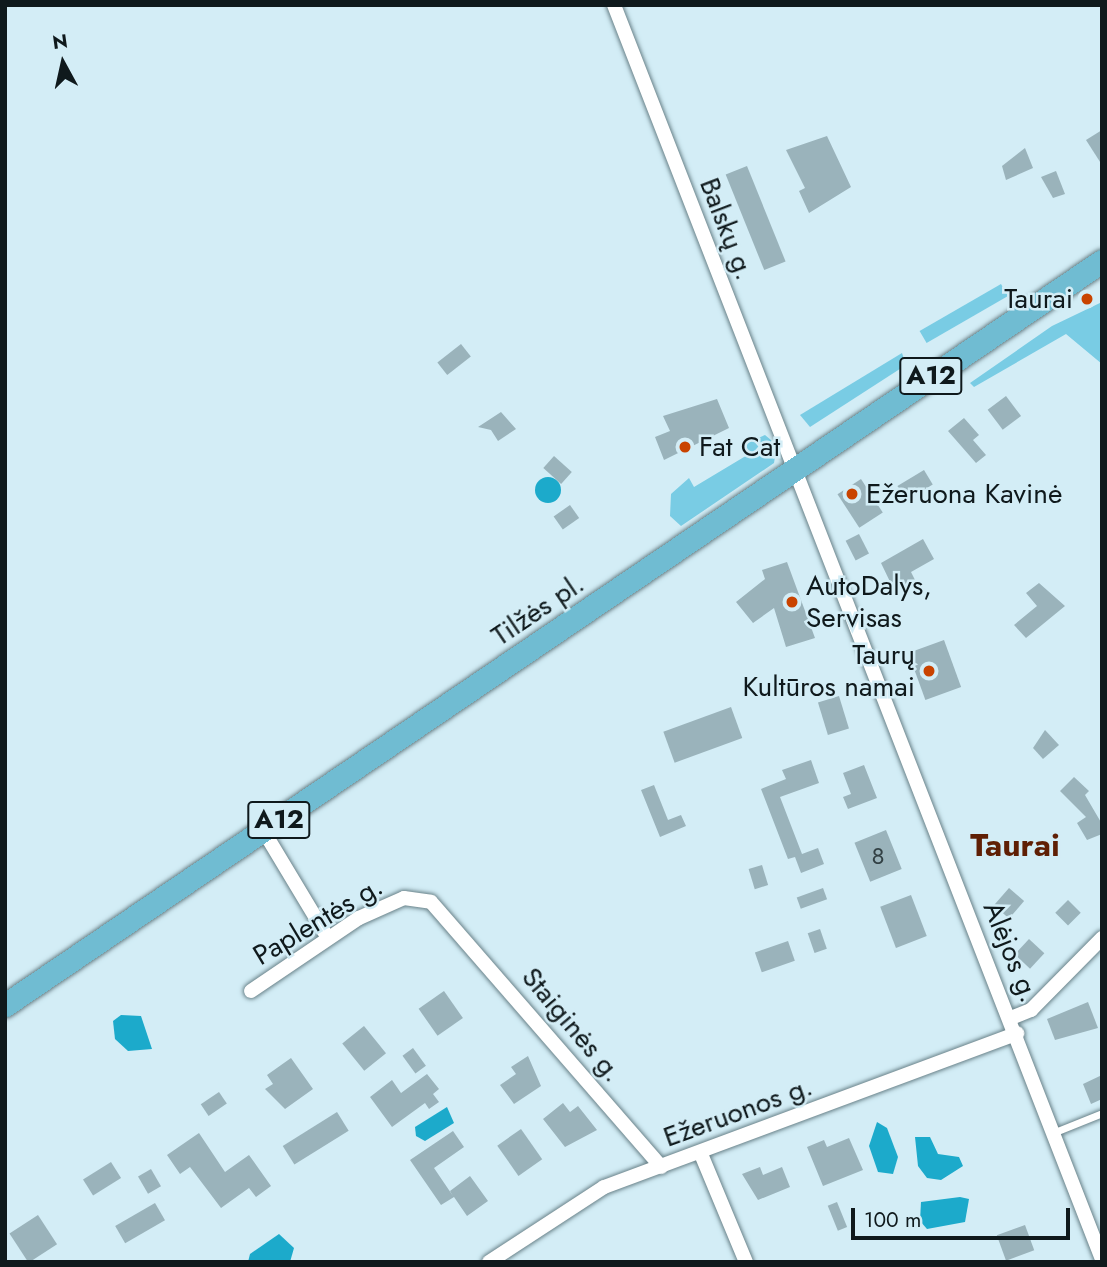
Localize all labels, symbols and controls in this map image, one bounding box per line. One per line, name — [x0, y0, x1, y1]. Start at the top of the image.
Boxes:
text: N — [51, 27, 69, 56]
north arrow — [28, 28, 98, 98]
street label: Balskų g. — [692, 173, 762, 285]
place label: Taurai — [1004, 282, 1073, 316]
marker: Taurai — [1079, 291, 1095, 307]
road number: A12 — [898, 354, 964, 398]
place label: Fat Cat — [699, 430, 780, 464]
marker: Fat Cat — [677, 439, 693, 455]
place label: Ežeruona Kavinė — [866, 477, 1062, 511]
marker: Ežeruona Kavinė — [844, 486, 860, 502]
street label: Tilžės pl. — [485, 567, 591, 653]
place label: AutoDalys, Servisas — [806, 569, 932, 635]
marker: AutoDalys, Servisas — [784, 594, 800, 610]
place label: Taurų Kultūros namai — [743, 638, 915, 704]
marker: Taurų Kultūros namai — [921, 663, 937, 679]
road number: A12 — [246, 798, 312, 842]
district label: Taurai — [970, 826, 1060, 864]
house number: 8 — [871, 842, 885, 870]
street label: Paplentės g. — [247, 869, 389, 973]
street label: Alėjos g. — [976, 897, 1046, 1007]
street label: Staiginės g. — [514, 961, 630, 1089]
street label: Ežeruonos g. — [659, 1070, 817, 1154]
scale bar — [855, 1194, 1074, 1238]
text: 100 m — [864, 1205, 921, 1235]

